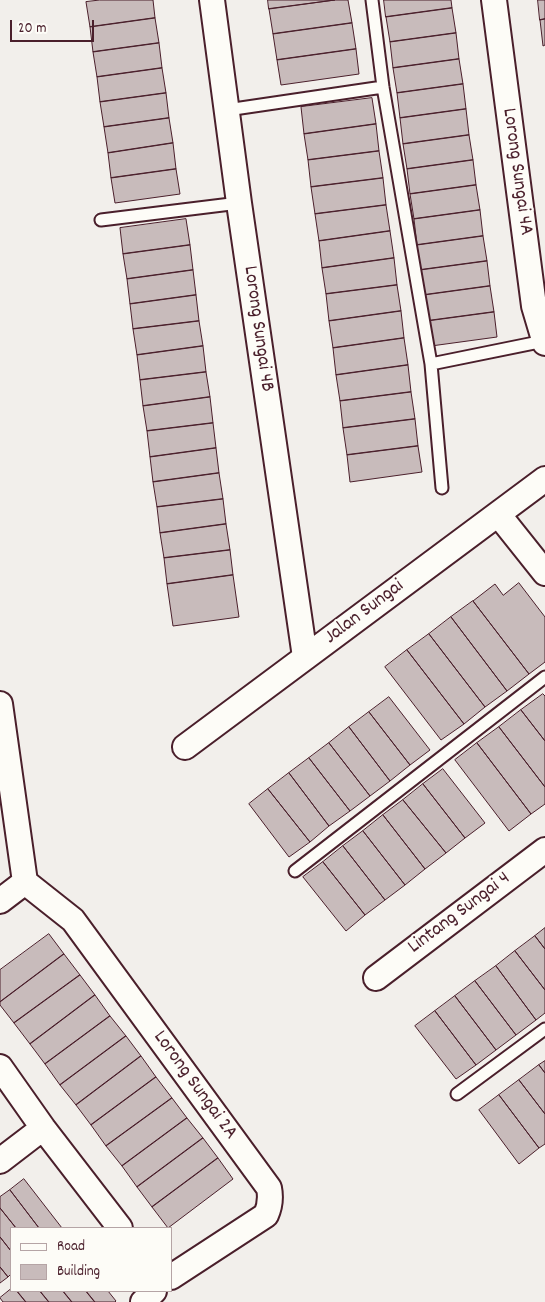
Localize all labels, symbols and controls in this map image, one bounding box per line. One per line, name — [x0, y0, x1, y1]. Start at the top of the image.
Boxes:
scale bar — [12, 10, 96, 42]
text: 20 m — [18, 18, 46, 40]
street label: Lorong Sungai 4A — [495, 107, 537, 237]
street label: Lorong Sungai 4B — [236, 265, 278, 393]
street label: Jalan Sungai — [321, 575, 409, 651]
street label: Lintang Sungai 4 — [404, 868, 516, 960]
street label: Lorong Sungai 2A — [146, 1027, 242, 1145]
legend — [10, 1227, 172, 1292]
text: Road — [57, 1236, 85, 1258]
text: Building — [57, 1261, 100, 1283]

